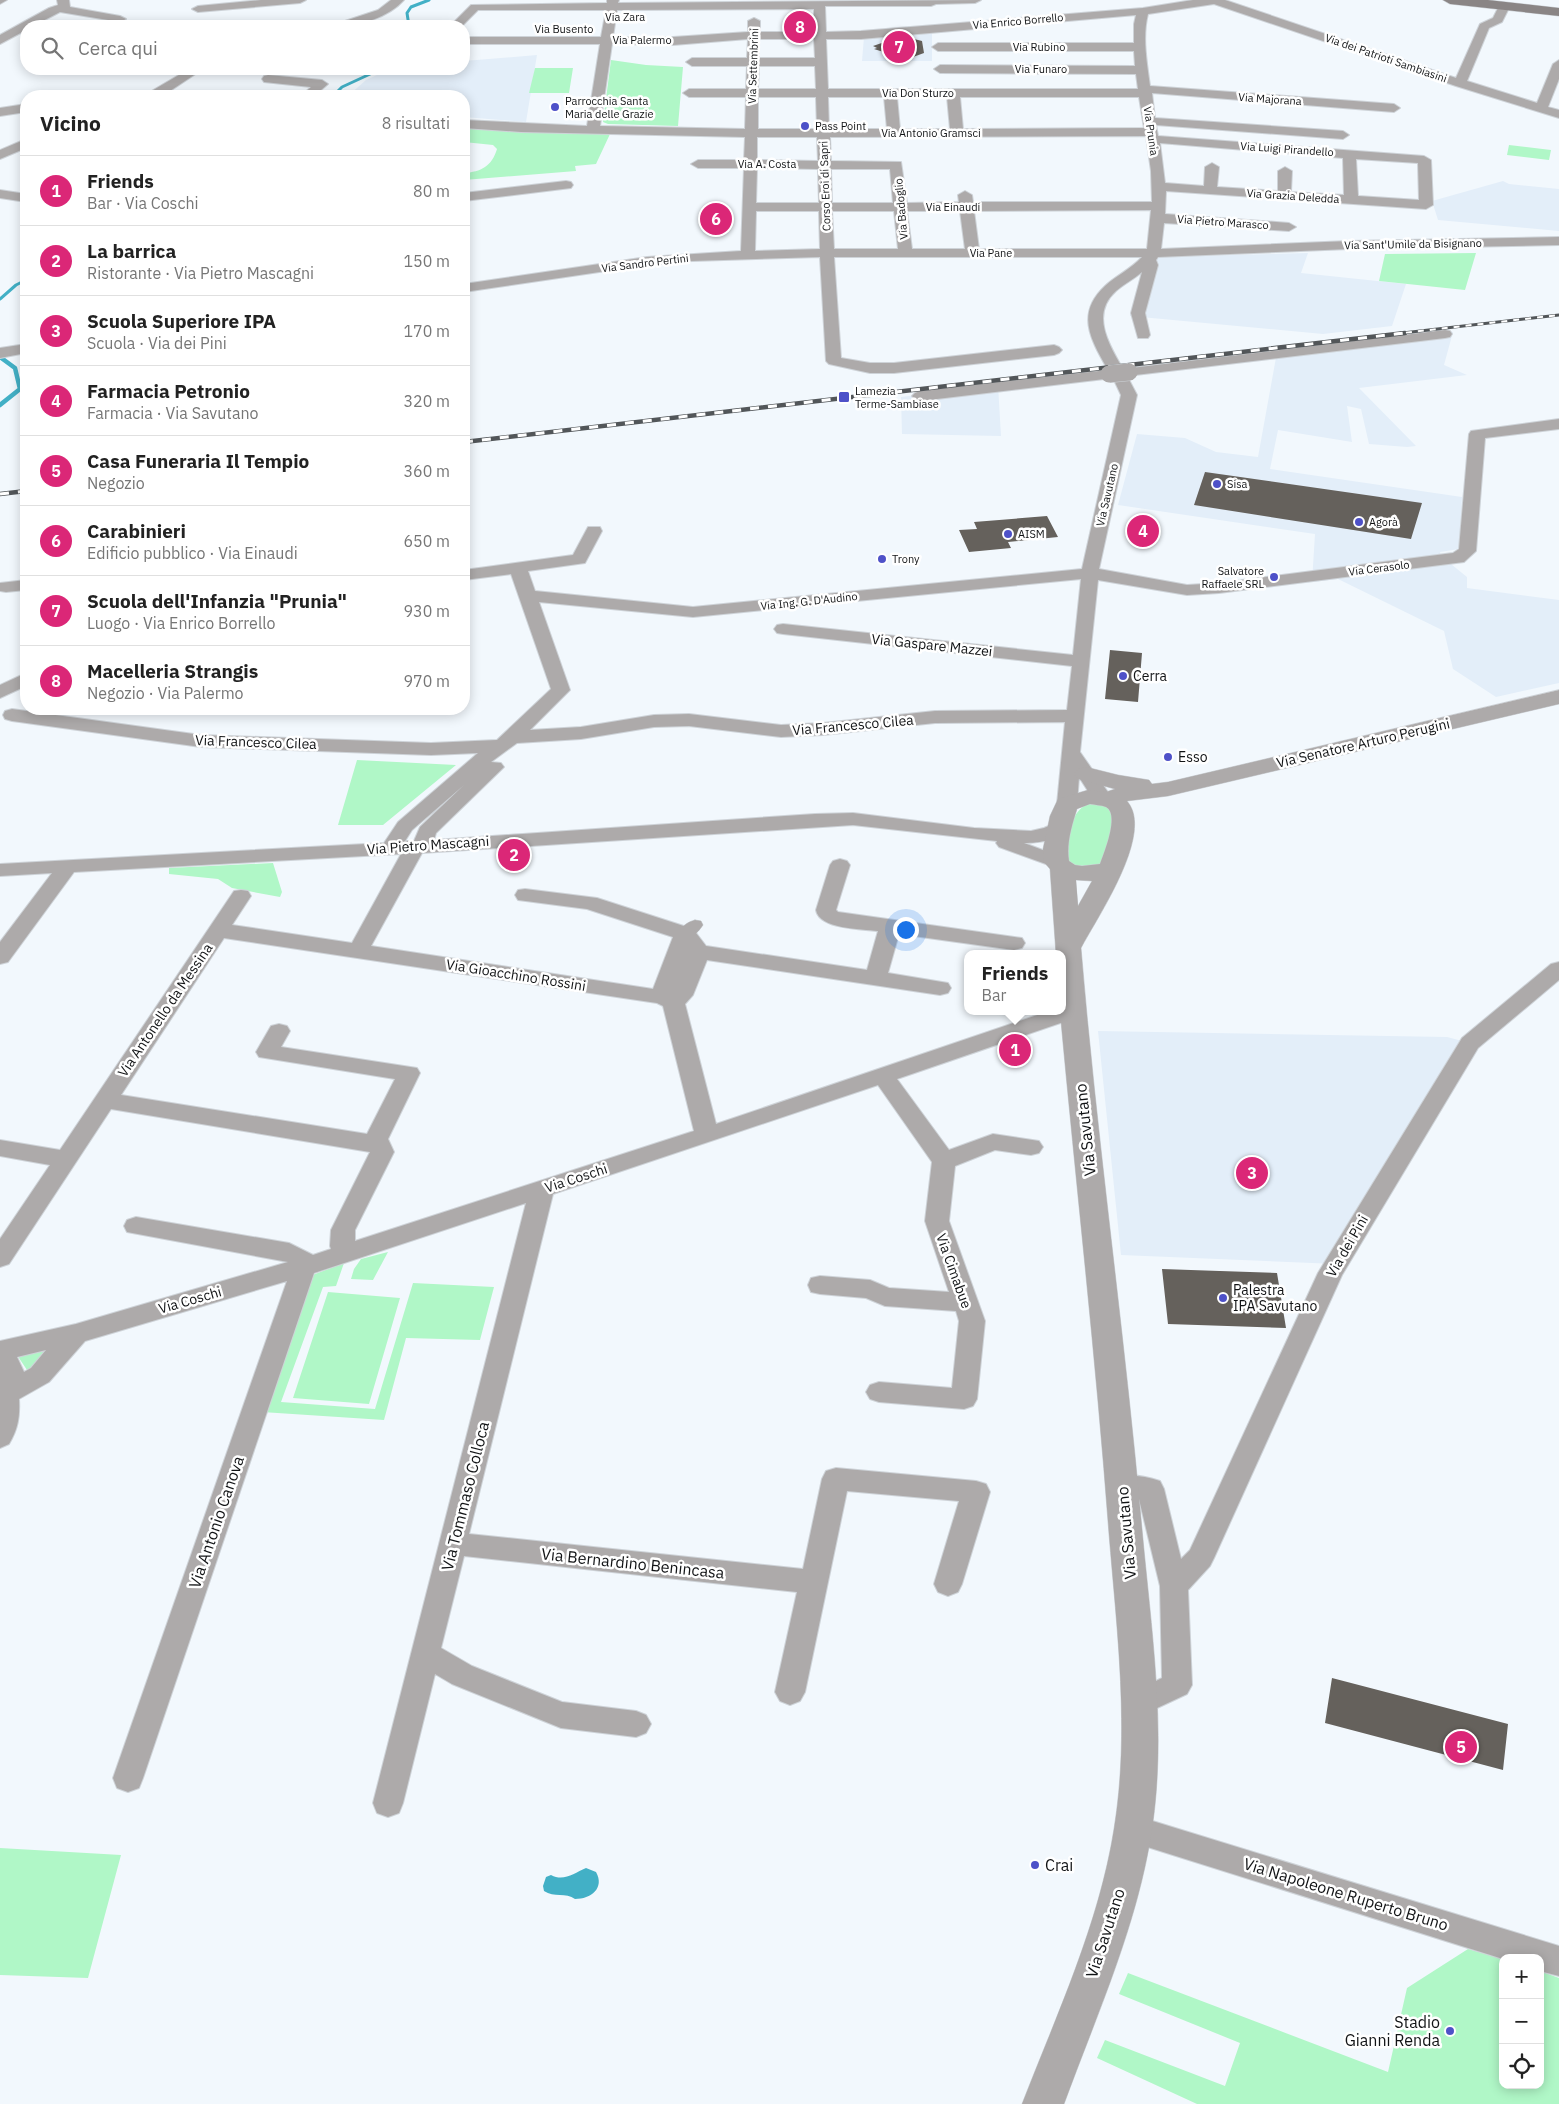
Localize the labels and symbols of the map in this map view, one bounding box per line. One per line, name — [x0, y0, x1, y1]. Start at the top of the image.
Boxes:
pin: 8 — [784, 8, 816, 46]
street label: Via Zara — [605, 10, 645, 24]
street label: Via Enrico Borrello — [972, 10, 1064, 32]
street label: Via Busento — [535, 22, 593, 36]
street label: Via Settembrini — [745, 28, 761, 104]
pin: 7 — [883, 28, 915, 66]
street label: Via dei Patrioti Sambiasini — [1323, 31, 1449, 85]
street label: Via Palermo — [612, 33, 672, 47]
street label: Via Rubino — [1013, 40, 1065, 54]
street label: Via Funaro — [1015, 62, 1067, 76]
street label: Via Don Sturzo — [882, 86, 954, 100]
street label: Via Majorana — [1238, 90, 1302, 108]
place label: Parrocchia Santa Maria delle Grazie — [565, 94, 653, 121]
marker: Parrocchia Santa Maria delle Grazie — [549, 101, 561, 113]
street label: Via Prunia — [1141, 105, 1161, 157]
place label: Pass Point — [815, 119, 866, 133]
marker: Pass Point — [799, 120, 811, 132]
street label: Via Antonio Gramsci — [881, 126, 981, 140]
street label: Via Luigi Pirandello — [1240, 139, 1334, 159]
street label: Corso Eroi di Sapri — [816, 141, 834, 231]
street label: Via A. Costa — [738, 157, 796, 171]
street label: Via Badoglio — [891, 178, 911, 240]
street label: Via Grazia Deledda — [1246, 186, 1340, 206]
pin: 6 — [700, 200, 732, 238]
street label: Via Einaudi — [926, 200, 980, 214]
street label: Via Pietro Marasco — [1177, 212, 1269, 232]
street label: Via Sant'Umile da Bisignano — [1344, 236, 1482, 252]
street label: Via Pane — [970, 246, 1012, 260]
street label: Via Sandro Pertini — [601, 251, 689, 275]
place label: Lamezia Terme-Sambiase — [855, 384, 939, 411]
marker: Lamezia Terme-Sambiase — [837, 390, 851, 404]
street label: Via Savutano — [1093, 462, 1121, 528]
place label: Sisa — [1227, 477, 1247, 491]
marker: Sisa — [1211, 478, 1223, 490]
pin: 4 — [1127, 512, 1159, 550]
place label: Agorà — [1369, 515, 1398, 529]
marker: Agorà — [1353, 516, 1365, 528]
place label: AISM — [1018, 527, 1045, 541]
marker: AISM — [1002, 528, 1014, 540]
place label: Trony — [892, 552, 920, 566]
marker: Trony — [876, 553, 888, 565]
street label: Via Cerasolo — [1348, 557, 1410, 579]
place label: Salvatore Raffaele SRL — [1202, 564, 1264, 591]
marker: Salvatore Raffaele SRL — [1268, 571, 1280, 583]
street label: Via Ing. G. D'Audino — [760, 589, 858, 613]
street label: Via Gaspare Mazzei — [871, 630, 993, 660]
place label: Cerra — [1133, 667, 1168, 685]
marker: Cerra — [1117, 670, 1129, 682]
street label: Via Francesco Cilea — [792, 711, 915, 739]
street label: Via Senatore Arturo Perugini — [1275, 714, 1451, 772]
street label: Via Francesco Cilea — [195, 731, 318, 753]
place label: Esso — [1178, 748, 1208, 766]
marker: Esso — [1162, 751, 1174, 763]
street label: Via Pietro Mascagni — [366, 832, 490, 858]
pin: 2 — [498, 836, 530, 874]
your location — [893, 917, 919, 943]
street label: Via Antonello da Messina — [114, 939, 217, 1080]
street label: Via Gioacchino Rossini — [445, 955, 587, 995]
pin: 1 — [999, 1031, 1031, 1069]
street label: Via Savutano — [1070, 1083, 1100, 1177]
pin: 3 — [1236, 1154, 1268, 1192]
street label: Via Coschi — [542, 1159, 610, 1197]
street label: Via dei Pini — [1322, 1212, 1372, 1280]
street label: Via Cimabue — [932, 1231, 976, 1311]
place label: Palestra IPA Savutano — [1233, 1281, 1317, 1315]
street label: Via Coschi — [156, 1282, 224, 1318]
marker: Palestra IPA Savutano — [1217, 1292, 1229, 1304]
street label: Via Tommaso Colloca — [437, 1419, 493, 1573]
street label: Via Antonio Canova — [184, 1453, 248, 1591]
street label: Via Savutano — [1112, 1486, 1140, 1580]
street label: Via Bernardino Benincasa — [540, 1543, 726, 1583]
pin: 5 — [1445, 1728, 1477, 1766]
street label: Via Napoleone Ruperto Bruno — [1241, 1853, 1451, 1935]
place label: Crai — [1045, 1855, 1073, 1875]
marker: Crai — [1029, 1859, 1041, 1871]
street label: Via Savutano — [1081, 1886, 1129, 1980]
place label: Stadio Gianni Renda — [1345, 2012, 1440, 2050]
marker: Stadio Gianni Renda — [1444, 2025, 1456, 2037]

